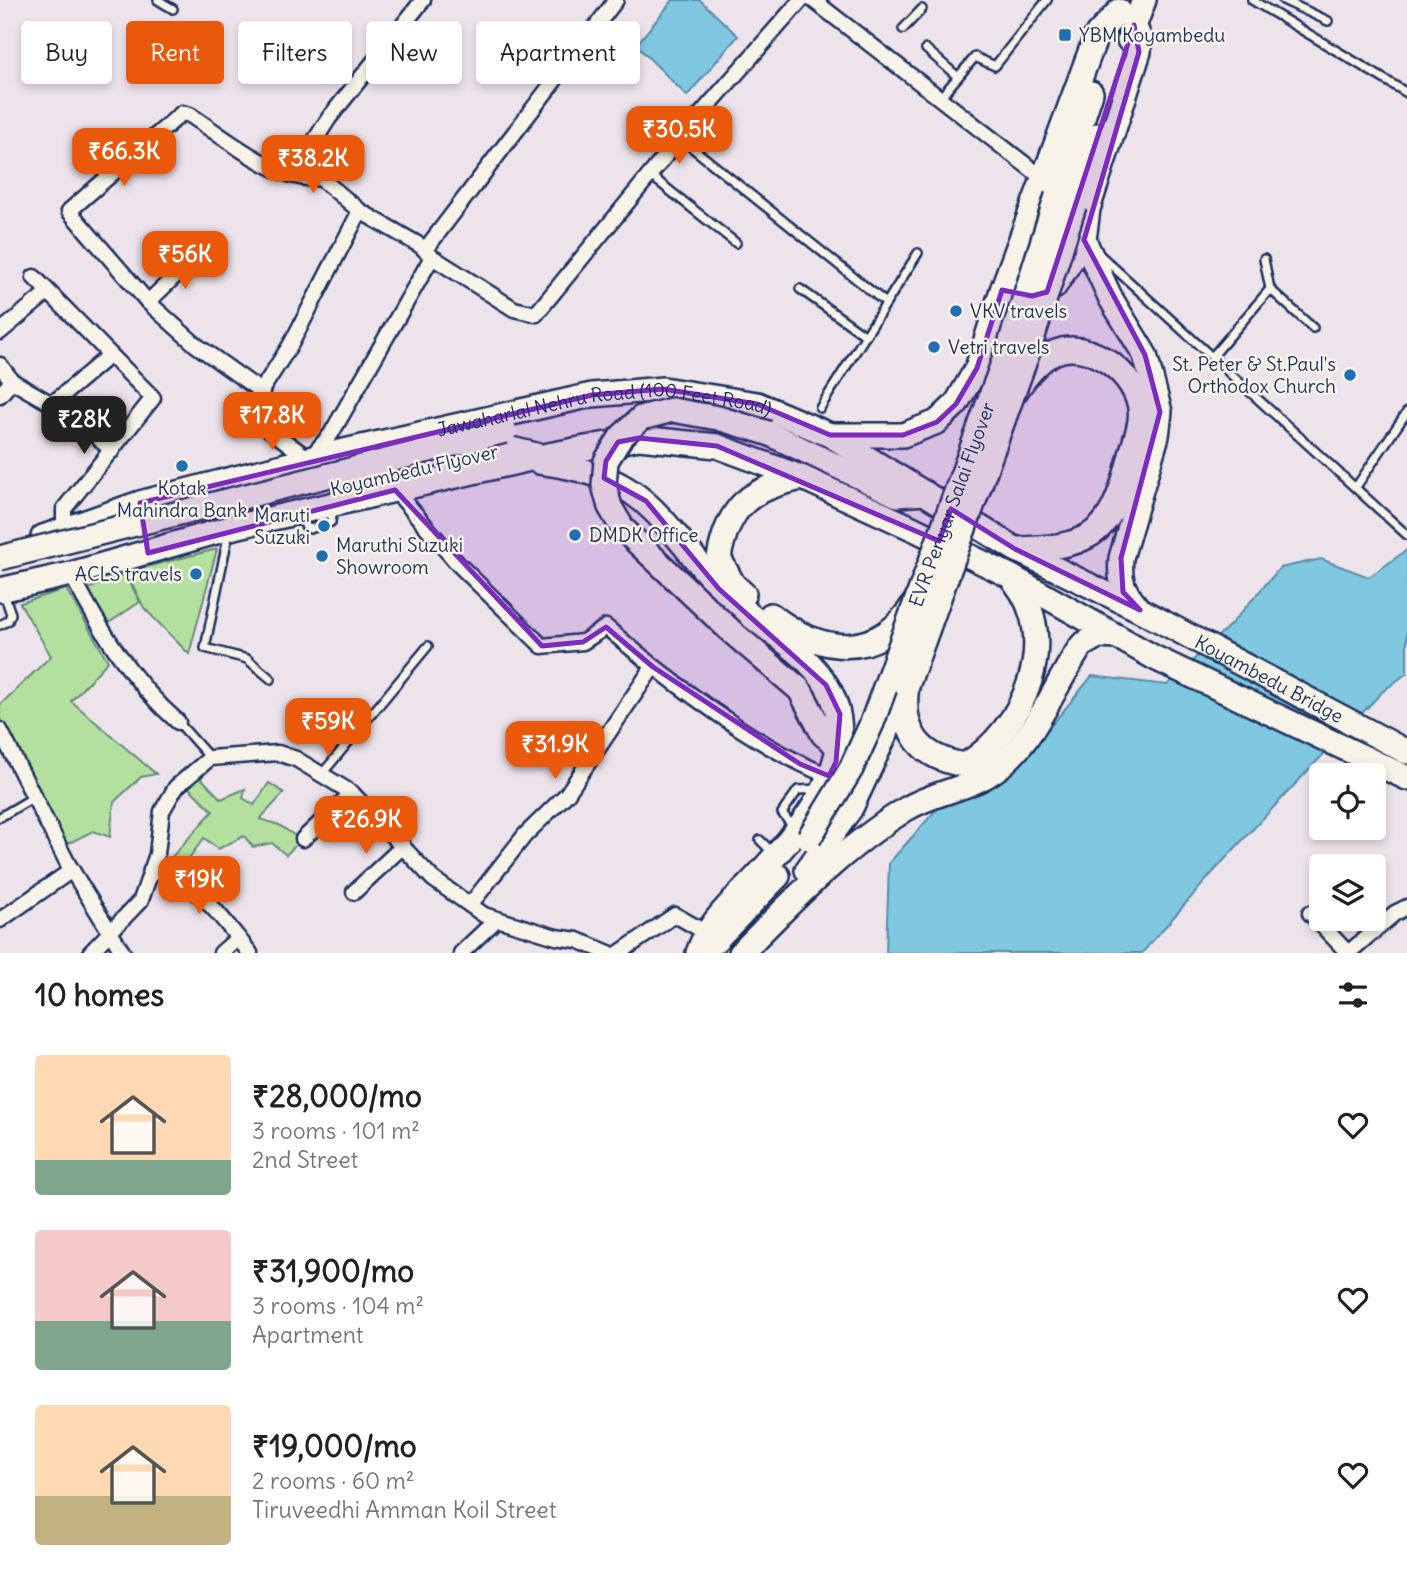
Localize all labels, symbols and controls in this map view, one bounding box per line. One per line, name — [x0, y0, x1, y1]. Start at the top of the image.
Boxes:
chip: Buy — [21, 21, 112, 84]
chip: Rent — [126, 21, 224, 84]
chip: Filters — [238, 21, 352, 84]
chip: New — [366, 21, 462, 84]
chip: Apartment — [476, 21, 640, 84]
place label: YBM Koyambedu — [1079, 23, 1225, 47]
marker: YBM Koyambedu — [1057, 27, 1073, 43]
pin: ₹30.5K — [622, 106, 736, 166]
text: ₹30.5K — [642, 114, 716, 143]
pin: ₹66.3K — [67, 128, 181, 188]
text: ₹66.3K — [88, 136, 160, 165]
pin: ₹38.2K — [256, 136, 370, 195]
text: ₹38.2K — [277, 143, 349, 172]
pin: ₹56K — [144, 232, 226, 291]
text: ₹56K — [158, 239, 212, 268]
place label: VKV travels — [970, 299, 1067, 323]
marker: VKV travels — [948, 303, 964, 319]
place label: Vetri travels — [948, 335, 1049, 359]
marker: Vetri travels — [926, 339, 942, 355]
place label: St. Peter & St.Paul's Orthodox Church — [1172, 352, 1336, 398]
marker: St. Peter & St.Paul's Orthodox Church — [1342, 367, 1358, 383]
street label: Jawaharlal Nehru Road (100 Feet Road) — [434, 377, 776, 442]
pin: ₹17.8K — [215, 392, 329, 452]
pin: ₹28K — [43, 396, 125, 456]
street label: EVR Periyar Salai Flyover — [903, 399, 1000, 610]
text: ₹17.8K — [239, 400, 305, 429]
text: ₹28K — [57, 404, 111, 433]
street label: Koyambedu Flyover — [328, 439, 501, 501]
marker: Kotak Mahindra Bank — [174, 458, 190, 474]
place label: Kotak Mahindra Bank — [117, 476, 248, 522]
place label: Maruti Suzuki — [254, 503, 310, 549]
marker: Maruti Suzuki — [316, 518, 332, 534]
place label: DMDK Office — [589, 523, 699, 547]
marker: DMDK Office — [567, 527, 583, 543]
place label: Maruthi Suzuki Showroom — [336, 533, 463, 579]
marker: Maruthi Suzuki Showroom — [314, 548, 330, 564]
place label: ACLS travels — [75, 562, 182, 586]
marker: ACLS travels — [188, 566, 204, 582]
street label: Koyambedu Bridge — [1191, 629, 1347, 728]
pin: ₹59K — [287, 698, 369, 758]
text: ₹59K — [301, 706, 355, 735]
pin: ₹31.9K — [498, 722, 612, 781]
text: ₹31.9K — [521, 729, 589, 758]
map controls — [1309, 763, 1386, 931]
button: locate — [1309, 763, 1386, 840]
pin: ₹26.9K — [309, 796, 423, 856]
text: ₹26.9K — [330, 804, 402, 833]
button: layers — [1309, 854, 1386, 931]
pin: ₹19K — [158, 856, 240, 916]
text: ₹19K — [174, 864, 224, 893]
text: 10 homes — [35, 976, 164, 1014]
icon: filters — [1334, 976, 1372, 1014]
text: ₹28,000/mo — [252, 1077, 422, 1115]
icon: home — [91, 1083, 175, 1167]
icon: heart — [1334, 1106, 1372, 1144]
text: 3 rooms · 101 m² — [252, 1116, 420, 1145]
text: 2nd Street — [252, 1145, 358, 1174]
text: ₹31,900/mo — [252, 1252, 414, 1290]
icon: home — [91, 1258, 175, 1342]
icon: heart — [1334, 1281, 1372, 1319]
text: 3 rooms · 104 m² — [252, 1291, 424, 1320]
text: Apartment — [252, 1320, 364, 1349]
text: ₹19,000/mo — [252, 1427, 417, 1465]
icon: home — [91, 1433, 175, 1517]
icon: heart — [1334, 1456, 1372, 1494]
text: 2 rooms · 60 m² — [252, 1466, 414, 1495]
text: Tiruveedhi Amman Koil Street — [252, 1495, 556, 1524]

